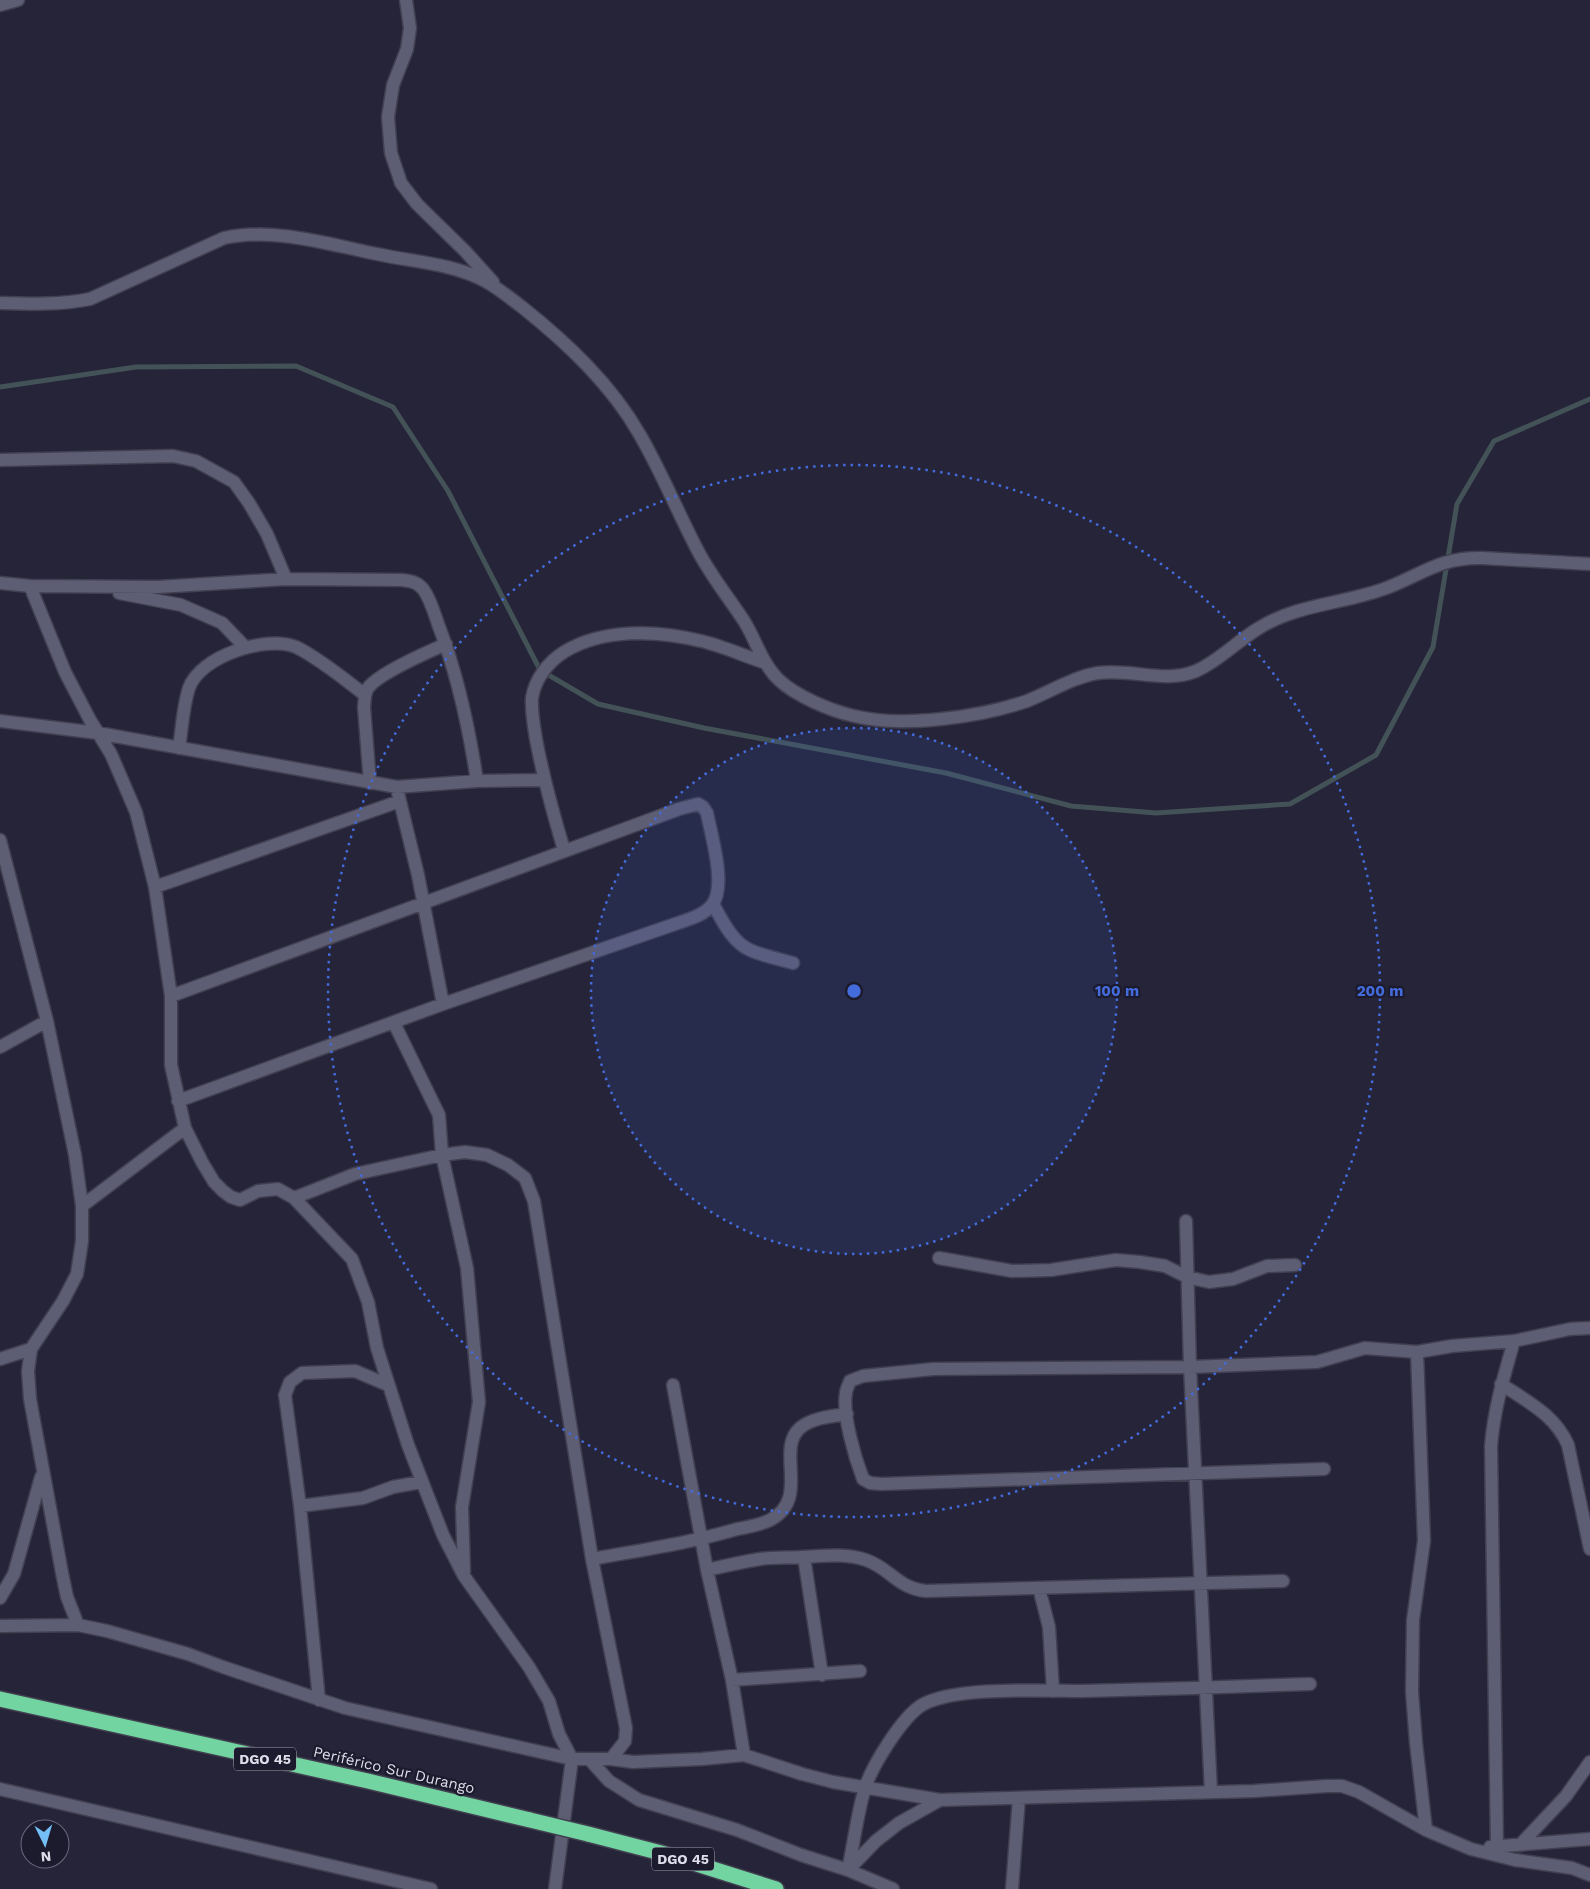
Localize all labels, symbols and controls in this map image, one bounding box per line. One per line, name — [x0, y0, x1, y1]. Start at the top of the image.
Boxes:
centre of rings — [845, 982, 863, 1000]
text: 100 m — [1095, 982, 1139, 1000]
text: 200 m — [1357, 982, 1403, 1000]
street label: Periférico Sur Durango — [312, 1743, 476, 1797]
road number: DGO 45 — [234, 1748, 296, 1770]
north arrow — [20, 1819, 70, 1869]
road number: DGO 45 — [652, 1848, 714, 1870]
text: N — [40, 1849, 52, 1865]

